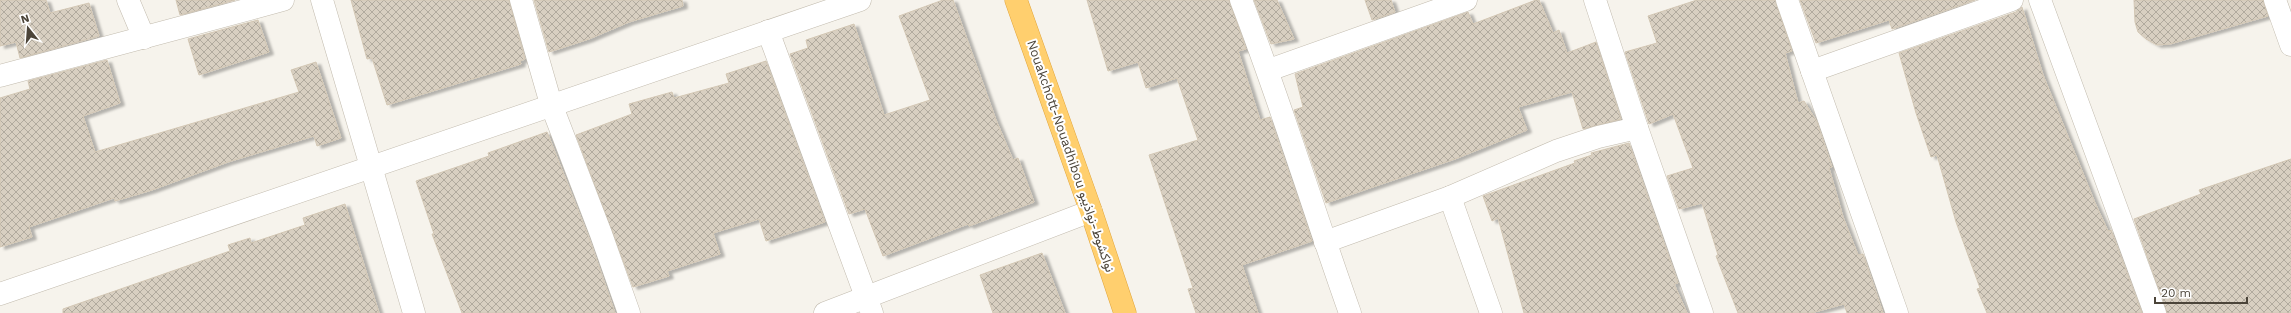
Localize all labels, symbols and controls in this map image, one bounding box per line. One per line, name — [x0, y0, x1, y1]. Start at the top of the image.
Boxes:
north arrow — [8, 8, 48, 48]
text: N — [19, 12, 31, 26]
street label: Nouakchott-Nouadhibou نواكشوط-نواذيبو — [1023, 38, 1118, 275]
scale bar — [2155, 279, 2247, 305]
text: 20 m — [2161, 286, 2191, 300]

